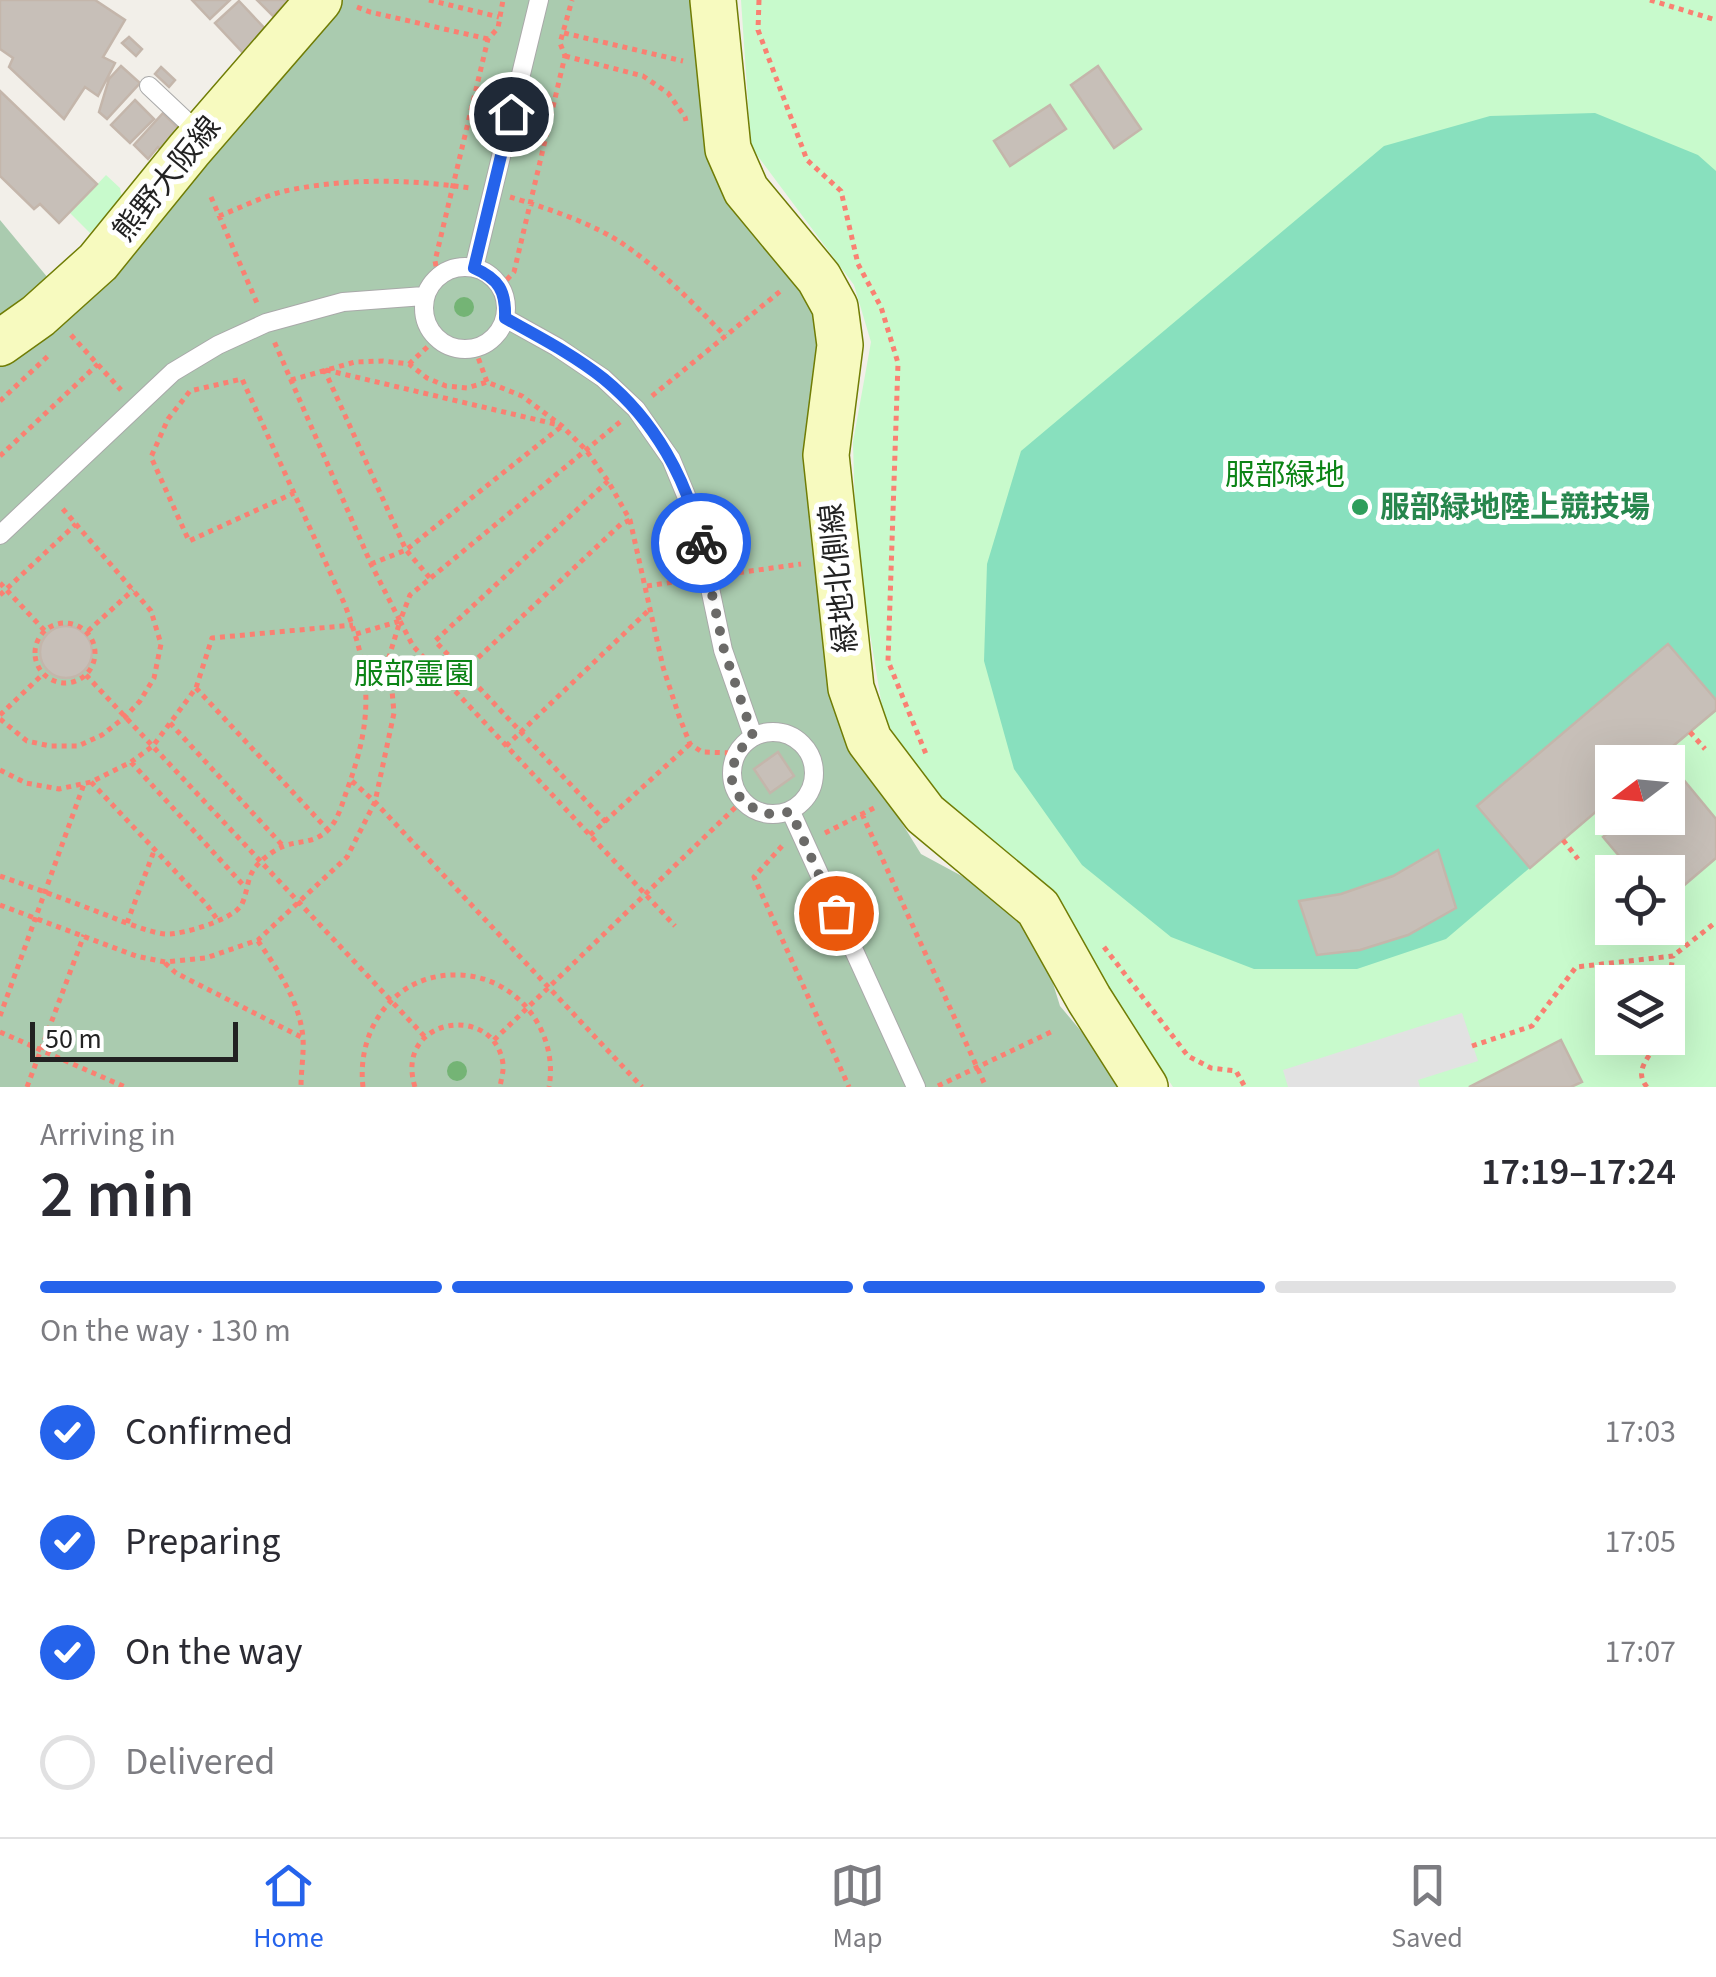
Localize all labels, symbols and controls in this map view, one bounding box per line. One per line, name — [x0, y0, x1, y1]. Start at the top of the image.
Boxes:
pin — [469, 72, 554, 157]
icon: home — [484, 87, 539, 142]
street label: 熊野大阪線 — [103, 107, 231, 251]
park label: 服部緑地 — [1225, 454, 1345, 497]
place label: 服部緑地陸上競技場 — [1380, 486, 1650, 529]
courier — [651, 493, 751, 593]
marker: 服部緑地陸上競技場 — [1349, 496, 1371, 518]
street label: 緑地北側線 — [810, 501, 868, 655]
icon: bike — [674, 516, 729, 571]
park label: 服部霊園 — [354, 653, 474, 696]
north arrow — [1595, 745, 1685, 835]
map controls — [1595, 745, 1685, 1055]
button: locate — [1595, 855, 1685, 945]
pin — [794, 871, 879, 956]
icon: bag — [809, 886, 864, 941]
button: layers — [1595, 965, 1685, 1055]
scale bar — [30, 1017, 238, 1062]
text: 50 m — [45, 1019, 102, 1059]
text: Arriving in — [40, 1112, 176, 1158]
text: 17:19–17:24 — [1481, 1145, 1676, 1199]
text: 2 min — [40, 1149, 195, 1242]
text: On the way · 130 m — [40, 1308, 291, 1354]
icon: check — [40, 1405, 95, 1460]
text: Confirmed — [125, 1405, 293, 1459]
text: 17:03 — [1604, 1409, 1676, 1455]
icon: check — [40, 1515, 95, 1570]
text: Preparing — [125, 1515, 280, 1569]
text: 17:05 — [1604, 1519, 1676, 1565]
icon: check — [40, 1625, 95, 1680]
text: On the way — [125, 1625, 302, 1679]
text: 17:07 — [1604, 1629, 1676, 1675]
text: Delivered — [125, 1735, 275, 1789]
tab: Home — [253, 1858, 324, 1958]
tab: Map — [830, 1858, 885, 1958]
tab: Saved — [1391, 1858, 1463, 1958]

